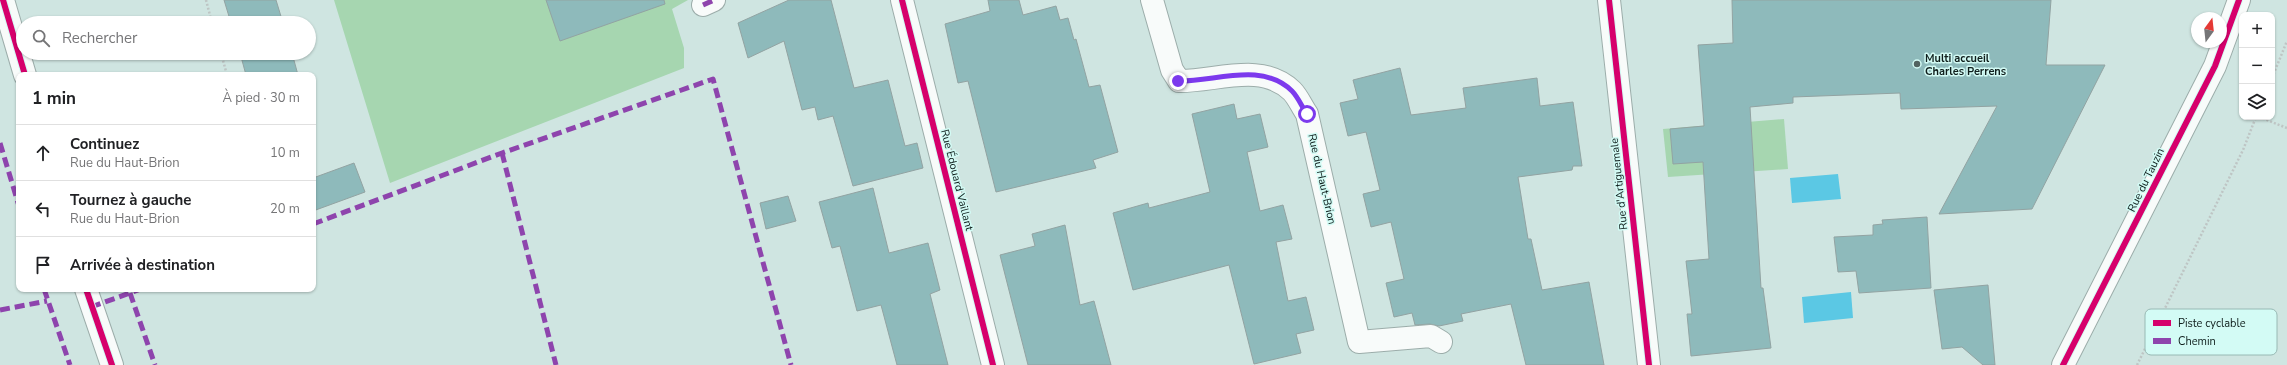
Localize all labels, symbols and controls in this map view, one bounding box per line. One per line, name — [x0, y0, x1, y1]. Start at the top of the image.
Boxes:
north arrow — [2191, 12, 2227, 48]
map controls — [2239, 12, 2275, 120]
button: + — [2239, 12, 2275, 48]
search box — [16, 16, 316, 60]
icon: search — [30, 27, 52, 49]
text: Rechercher — [62, 28, 137, 48]
button: − — [2239, 48, 2275, 84]
place label: Multi accueil Charles Perrens — [1925, 51, 2006, 79]
marker: Multi accueil Charles Perrens — [1912, 59, 1922, 69]
route end — [1169, 72, 1187, 90]
button: layers — [2239, 84, 2275, 120]
text: 1 min — [32, 87, 76, 110]
text: À pied · 30 m — [222, 89, 300, 107]
route start — [1298, 105, 1316, 123]
street label: Rue Édouard Vaillant — [937, 127, 978, 232]
street label: Rue du Haut-Brion — [1304, 132, 1340, 226]
text: Continuez — [70, 134, 139, 154]
street label: Rue d'Artiguemale — [1607, 137, 1631, 231]
icon: ahead — [32, 142, 54, 164]
text: 10 m — [270, 144, 300, 162]
street label: Rue du Tauzin — [2124, 146, 2168, 214]
text: Rue du Haut-Brion — [70, 154, 180, 172]
text: Tournez à gauche — [70, 190, 192, 210]
icon: left — [32, 198, 54, 220]
text: 20 m — [270, 200, 300, 218]
text: Rue du Haut-Brion — [70, 210, 180, 228]
icon: arrive — [32, 254, 54, 276]
text: Arrivée à destination — [70, 255, 215, 275]
legend — [2145, 309, 2277, 355]
text: Piste cyclable — [2178, 316, 2246, 331]
text: Chemin — [2178, 334, 2216, 349]

